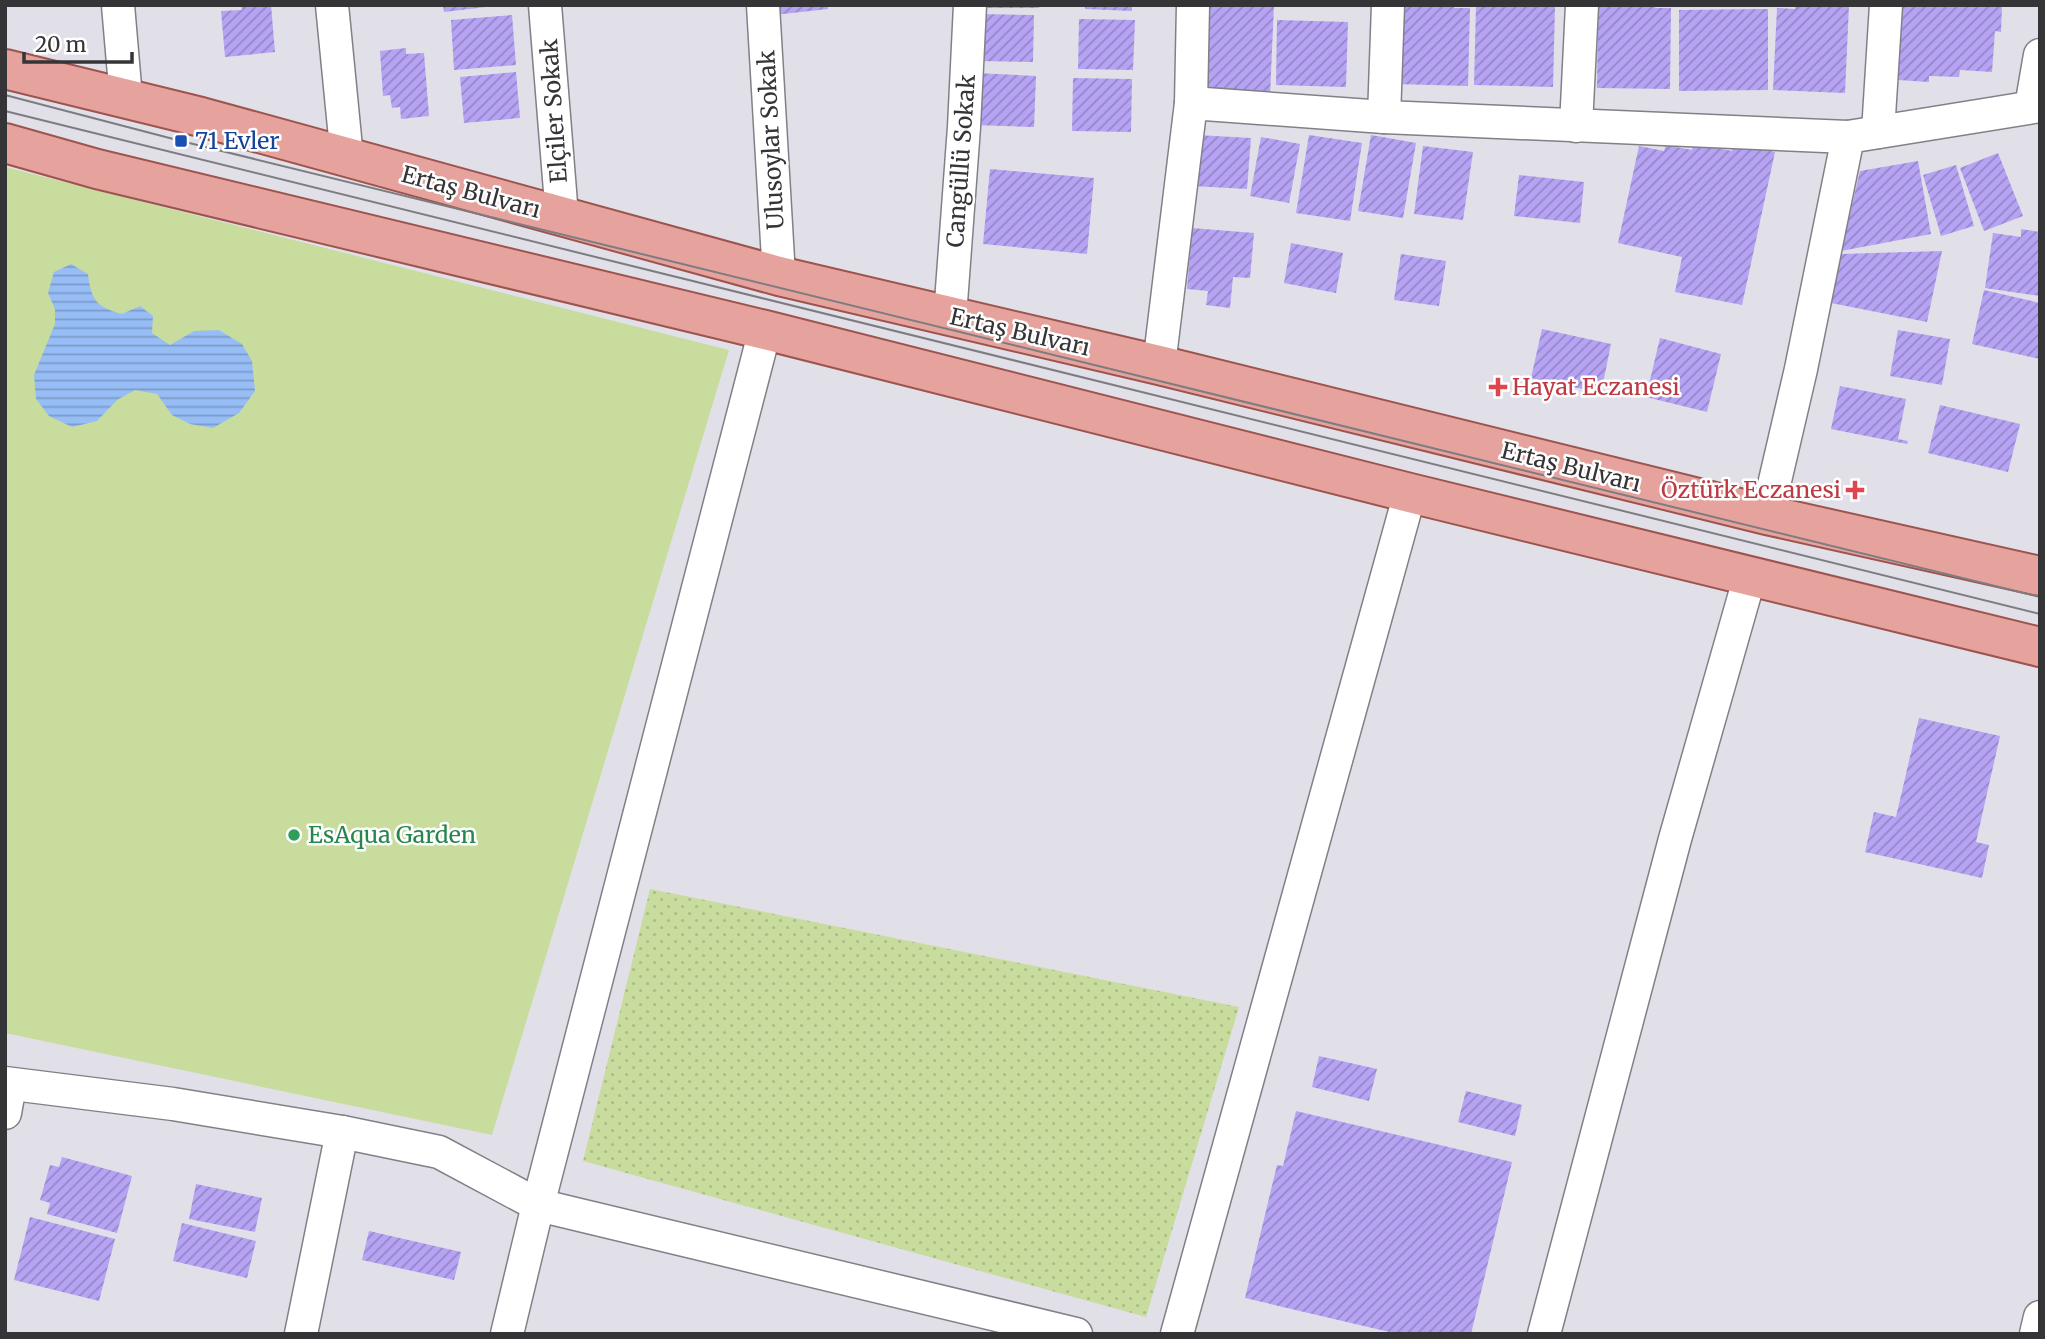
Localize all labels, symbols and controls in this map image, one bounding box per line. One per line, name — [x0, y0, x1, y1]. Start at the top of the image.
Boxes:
scale bar — [24, 21, 133, 65]
text: 20 m — [35, 31, 87, 58]
street label: Elçiler Sokak — [534, 38, 573, 184]
street label: Ulusoylar Sokak — [751, 49, 790, 230]
street label: Cangüllü Sokak — [940, 73, 981, 248]
place label: 71 Evler — [195, 126, 280, 155]
marker: 71 Evler — [173, 133, 189, 149]
street label: Ertaş Bulvarı — [398, 159, 544, 224]
street label: Ertaş Bulvarı — [947, 301, 1093, 362]
place label: Hayat Eczanesi — [1512, 372, 1680, 401]
marker: Hayat Eczanesi — [1490, 379, 1506, 395]
street label: Ertaş Bulvarı — [1498, 435, 1644, 498]
place label: Öztürk Eczanesi — [1661, 475, 1841, 504]
marker: Öztürk Eczanesi — [1847, 482, 1863, 498]
place label: EsAqua Garden — [308, 820, 476, 849]
marker: EsAqua Garden — [286, 827, 302, 843]

